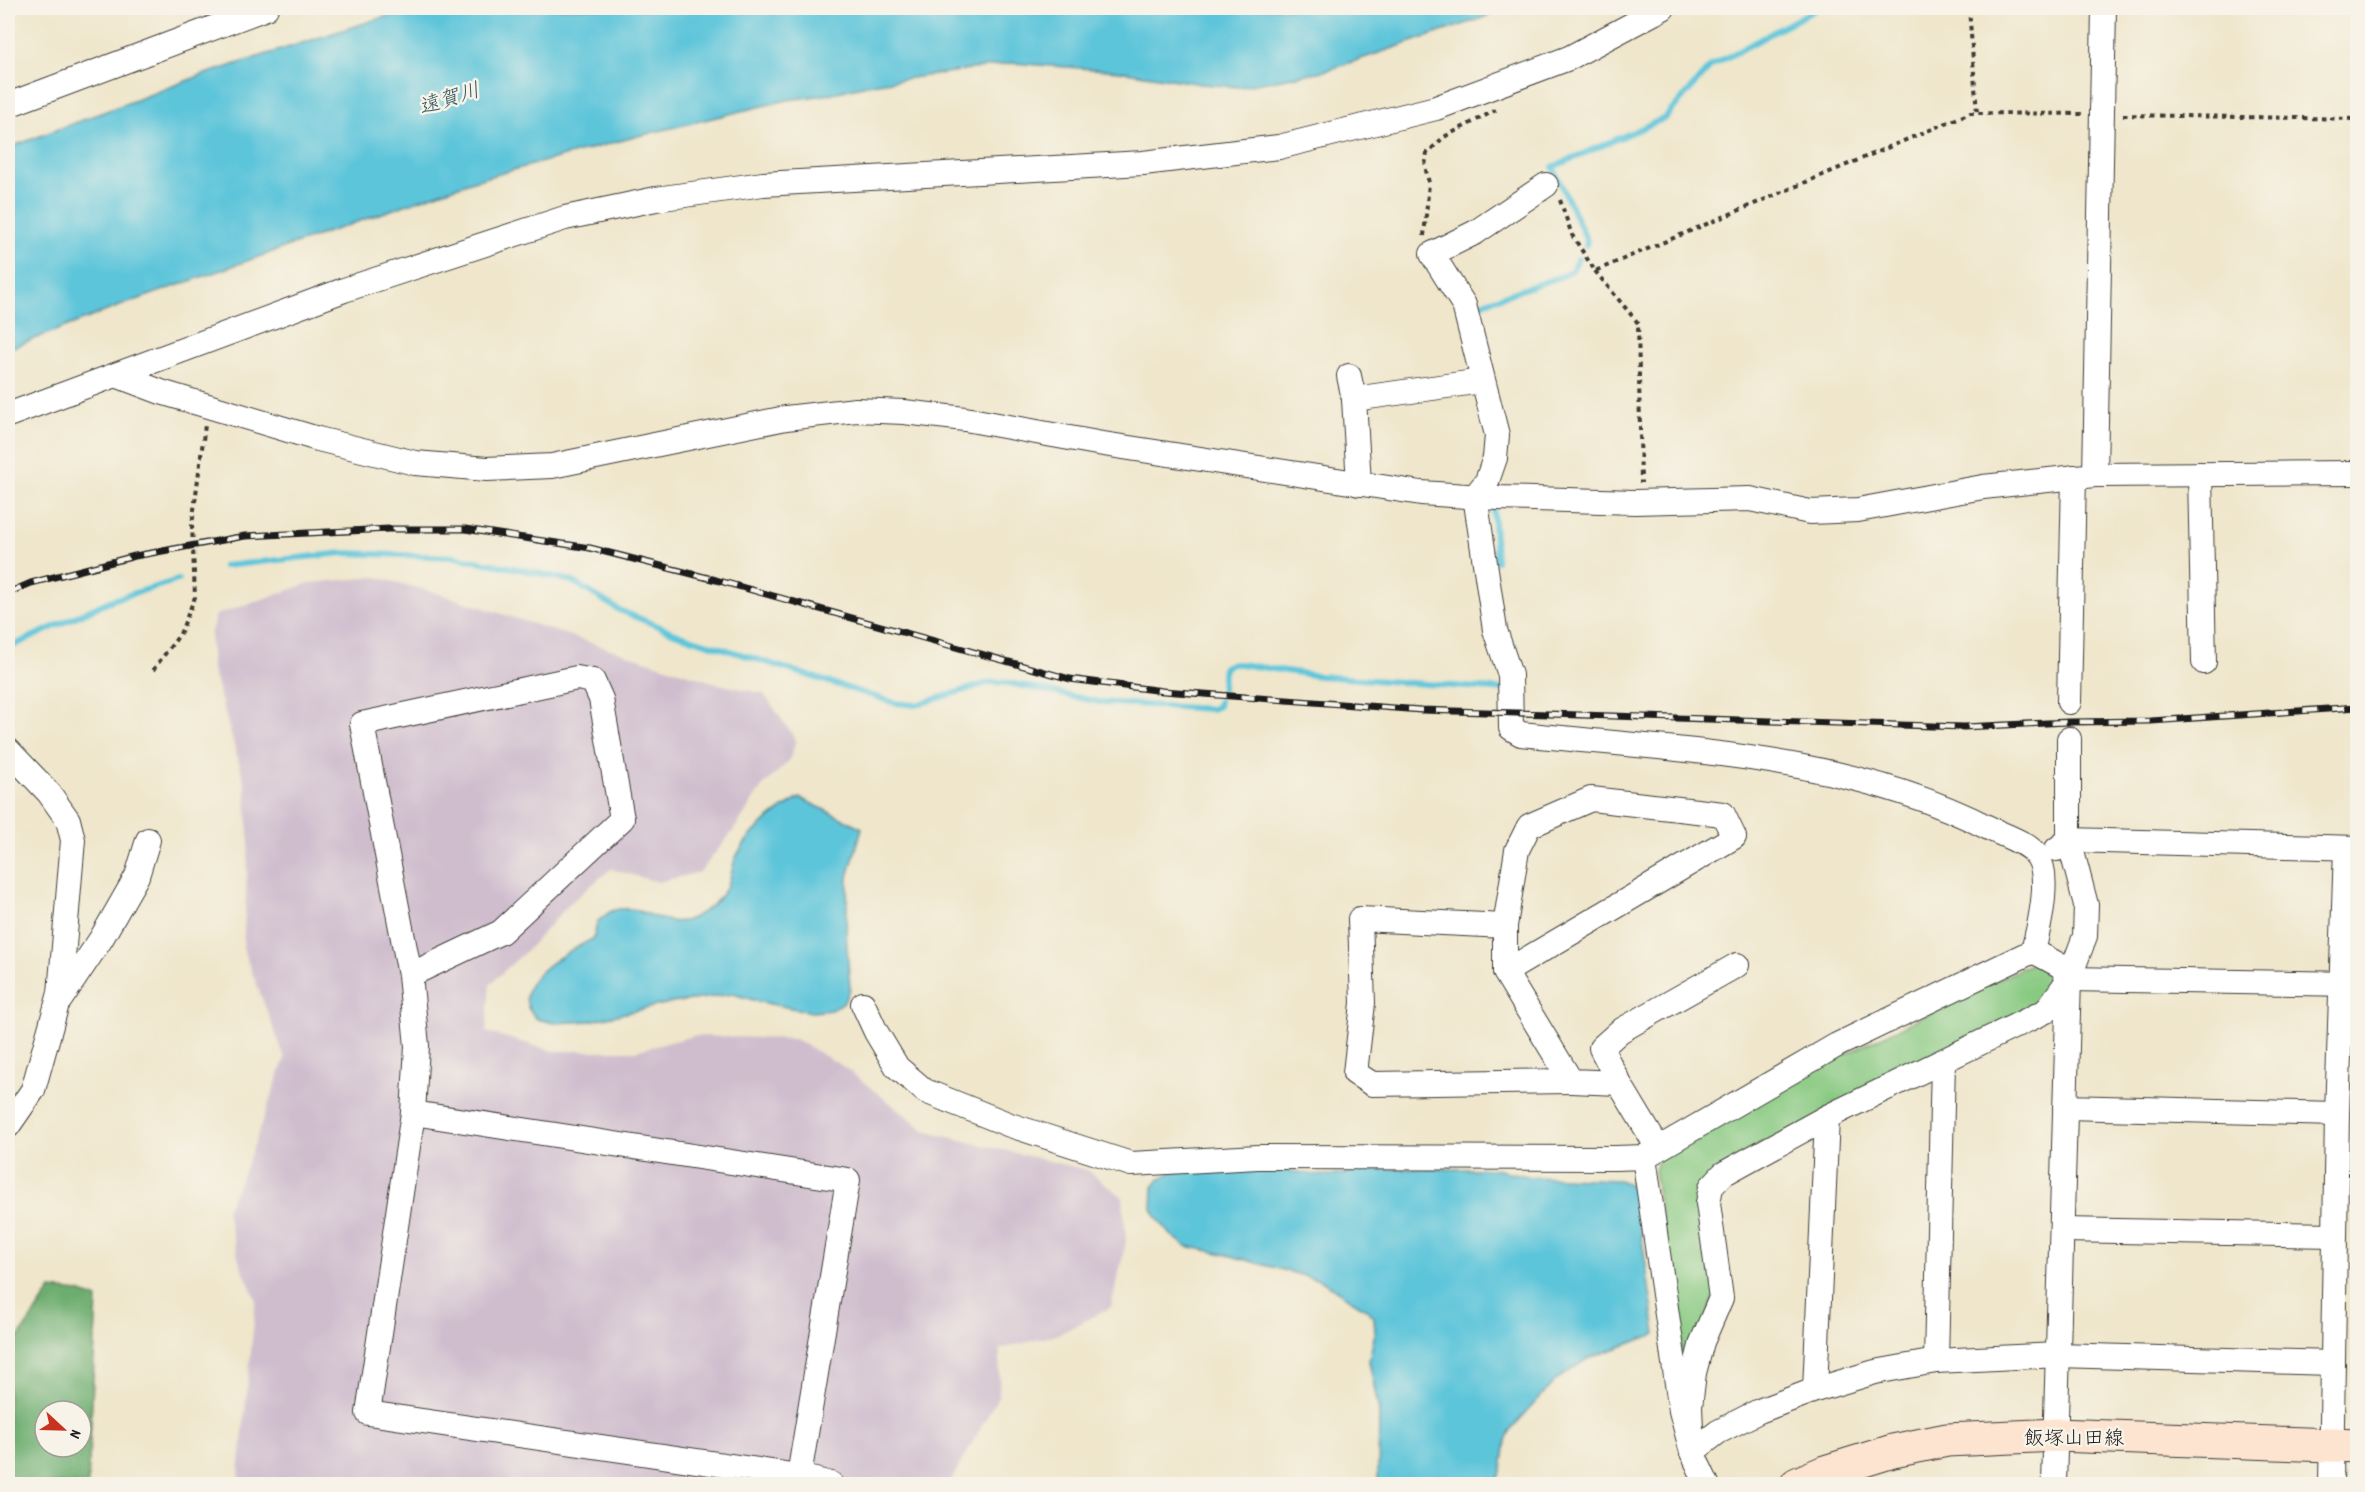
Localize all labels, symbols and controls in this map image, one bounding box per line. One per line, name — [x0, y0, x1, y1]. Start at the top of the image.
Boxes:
water label: 遠賀川 — [415, 77, 484, 124]
north arrow — [33, 1399, 93, 1459]
text: N — [62, 1426, 87, 1442]
street label: 飯塚山田線 — [2024, 1426, 2124, 1454]

